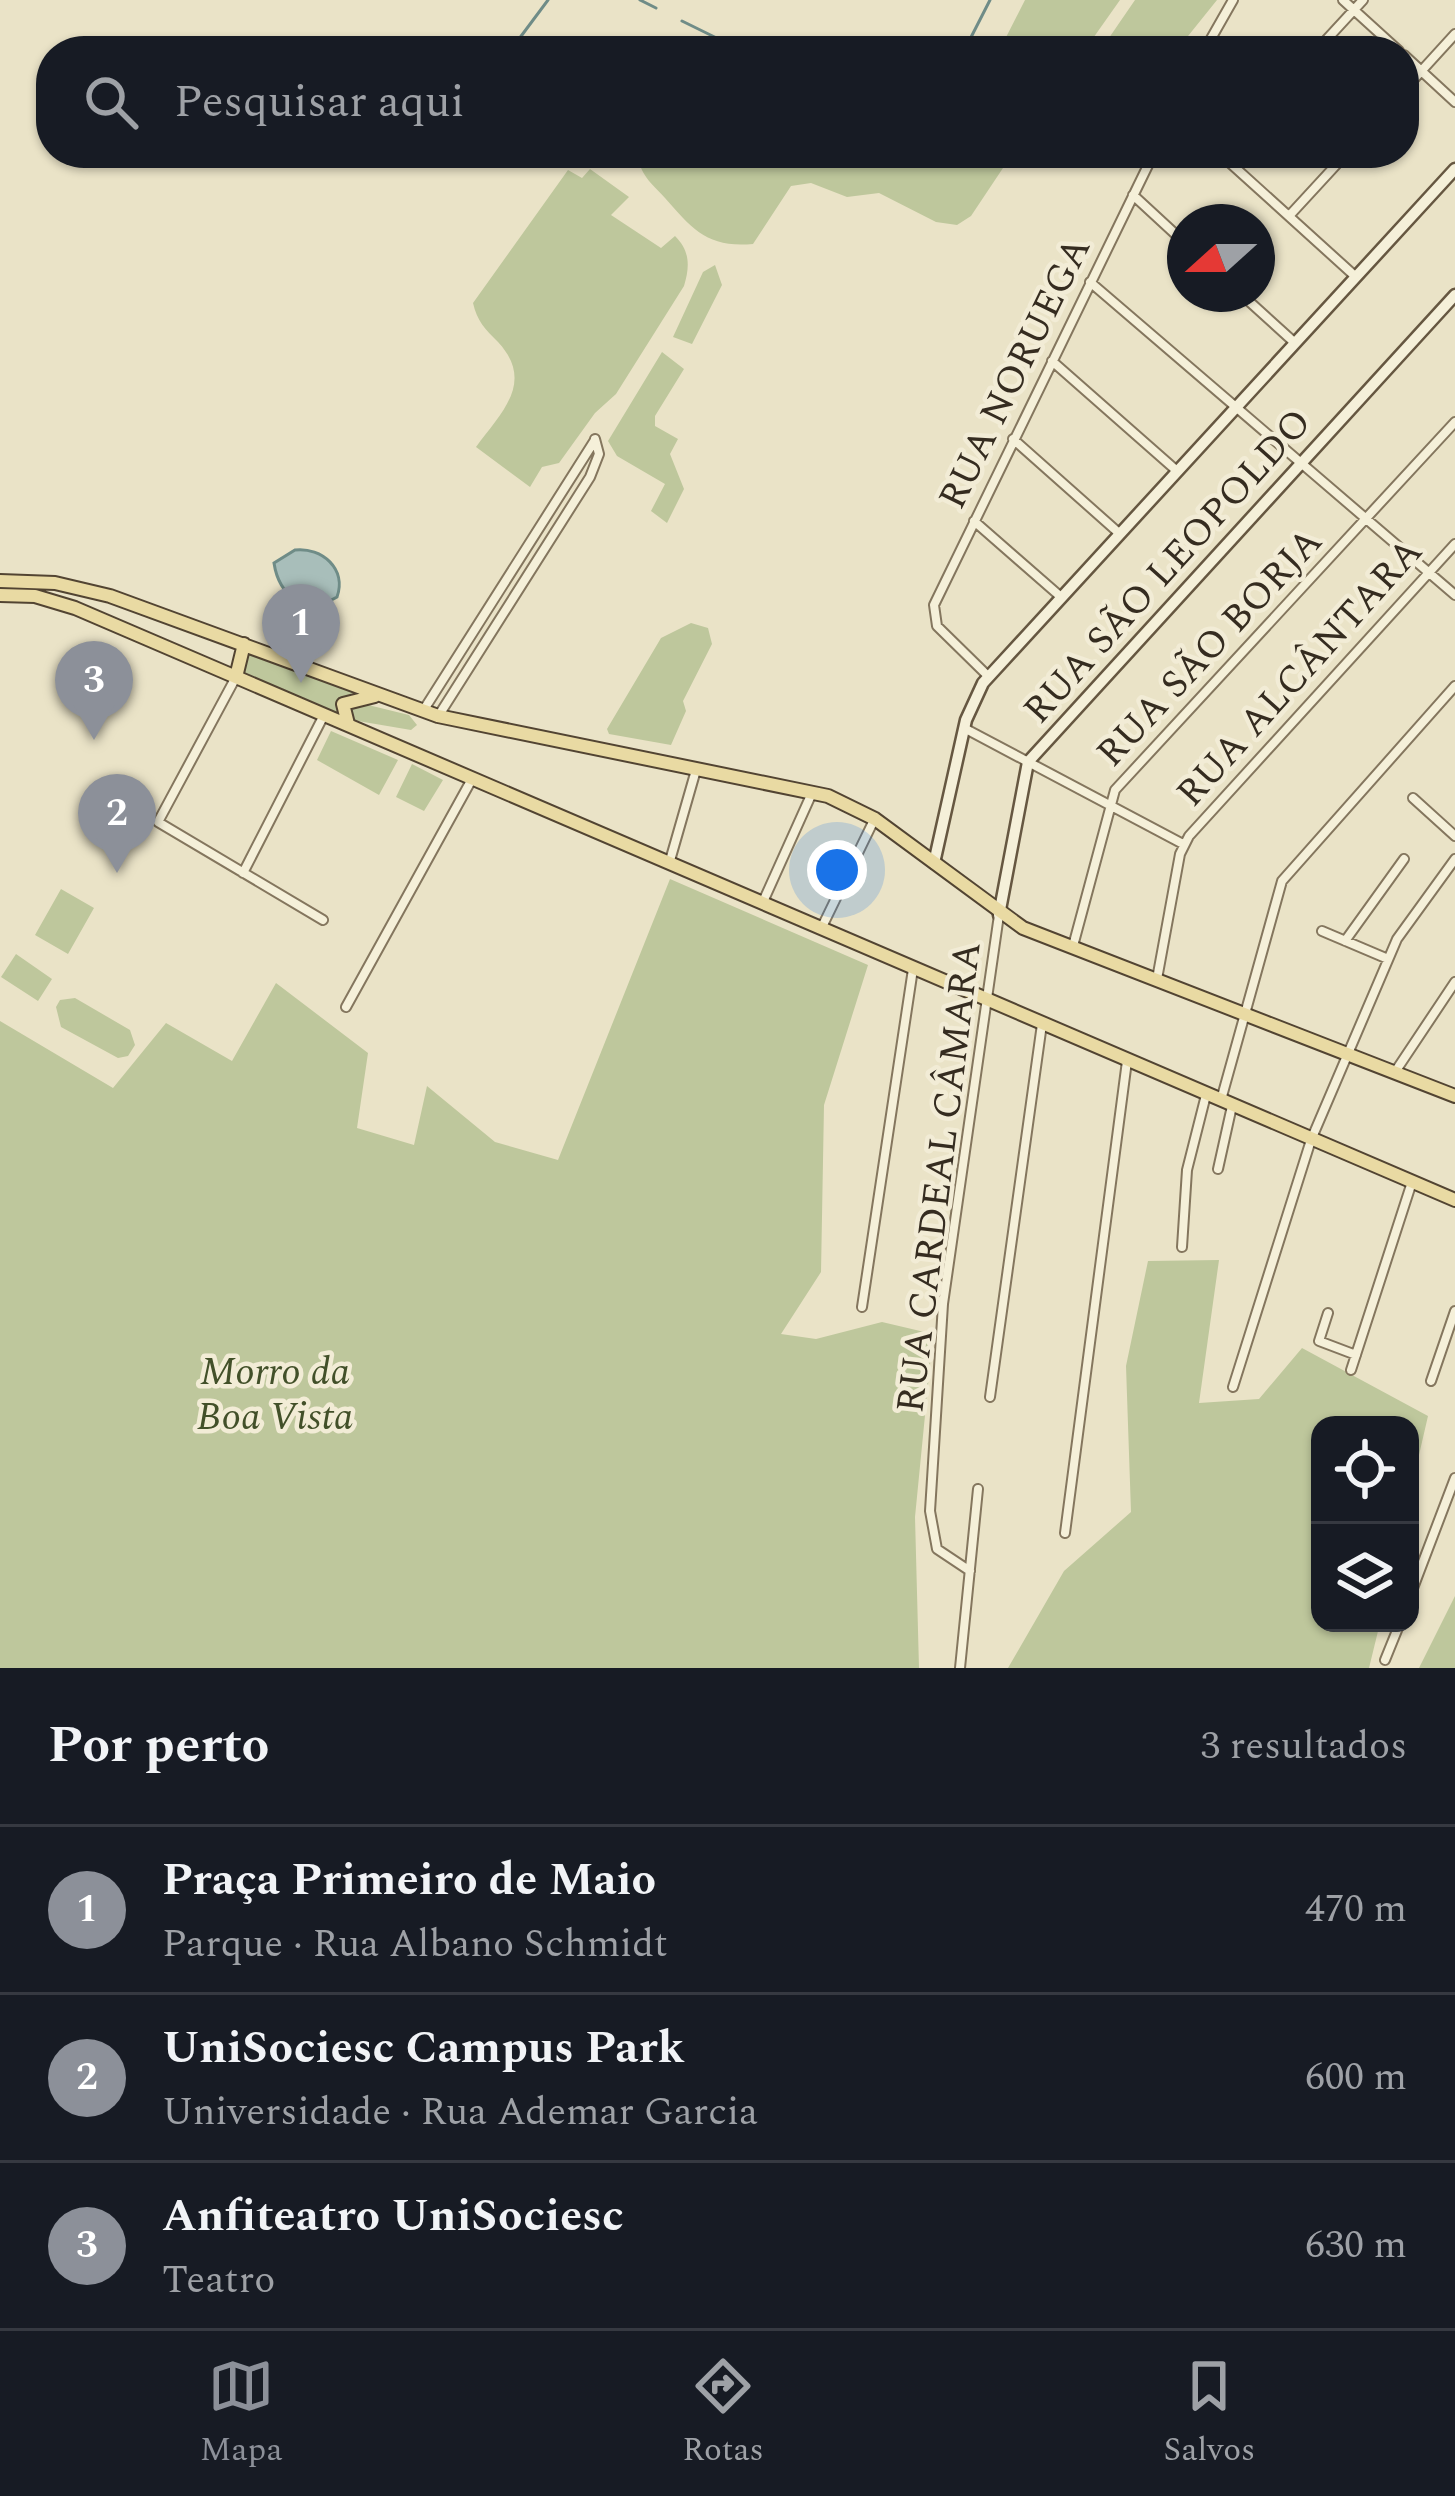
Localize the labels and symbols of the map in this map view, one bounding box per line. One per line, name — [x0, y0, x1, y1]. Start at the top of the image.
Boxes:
north arrow — [1167, 204, 1275, 312]
street label: RUA NORUEGA — [924, 227, 1107, 520]
street label: RUA SÃO LEOPOLDO — [1010, 396, 1326, 738]
street label: RUA SÃO BORJA — [1083, 514, 1337, 781]
street label: RUA ALCÂNTARA — [1162, 525, 1437, 821]
pin: 1 — [262, 584, 340, 683]
pin: 3 — [55, 641, 133, 740]
pin: 2 — [78, 774, 156, 873]
your location — [807, 840, 867, 900]
street label: RUA CARDEAL CÂMARA — [881, 938, 998, 1416]
park label: Morro da Boa Vista — [197, 1343, 353, 1447]

